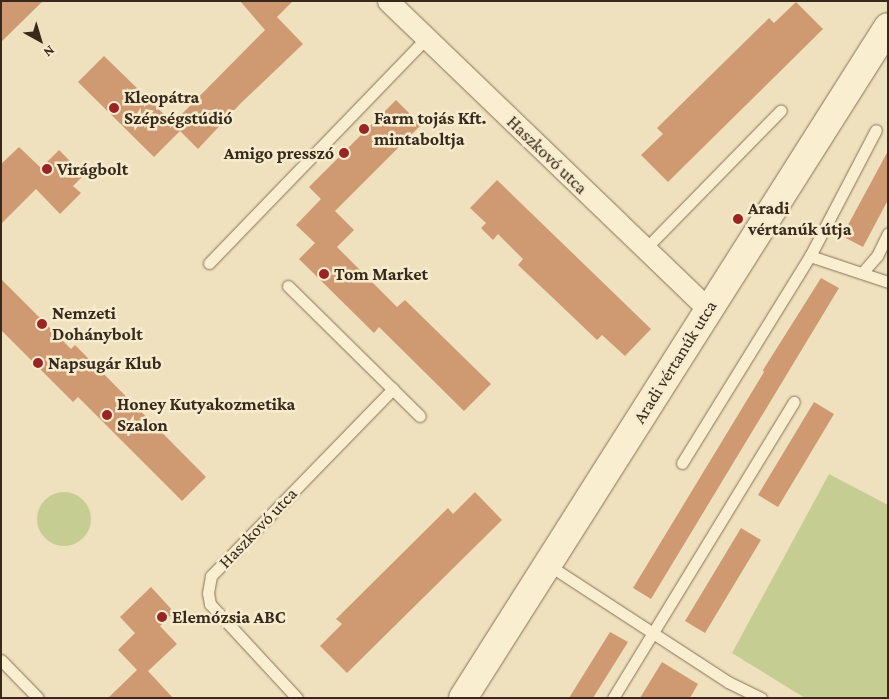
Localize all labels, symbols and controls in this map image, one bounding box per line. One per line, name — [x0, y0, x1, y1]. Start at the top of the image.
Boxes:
north arrow — [15, 15, 65, 65]
text: N — [41, 42, 58, 61]
place label: Kleopátra Szépségstúdió — [124, 87, 233, 130]
marker: Kleopátra Szépségstúdió — [108, 102, 120, 114]
place label: Farm tojás Kft. mintaboltja — [374, 108, 487, 150]
street label: Haszkovó utca — [502, 111, 592, 199]
marker: Farm tojás Kft. mintaboltja — [358, 123, 370, 135]
place label: Amigo presszó — [224, 142, 334, 164]
marker: Amigo presszó — [338, 147, 350, 159]
place label: Virágbolt — [57, 158, 128, 180]
marker: Virágbolt — [41, 163, 53, 175]
place label: Aradi vértanúk útja — [748, 198, 851, 240]
marker: Aradi vértanúk útja — [732, 213, 744, 225]
place label: Tom Market — [334, 263, 428, 285]
marker: Tom Market — [318, 268, 330, 280]
street label: Aradi vértanúk utca — [628, 296, 722, 428]
place label: Nemzeti Dohánybolt — [52, 303, 143, 346]
marker: Nemzeti Dohánybolt — [36, 318, 48, 330]
place label: Napsugár Klub — [48, 352, 161, 374]
marker: Napsugár Klub — [32, 357, 44, 369]
place label: Honey Kutyakozmetika Szalon — [117, 394, 295, 436]
marker: Honey Kutyakozmetika Szalon — [101, 409, 113, 421]
street label: Haszkovó utca — [214, 483, 302, 573]
place label: Elemózsia ABC — [172, 606, 286, 628]
marker: Elemózsia ABC — [156, 611, 168, 623]

